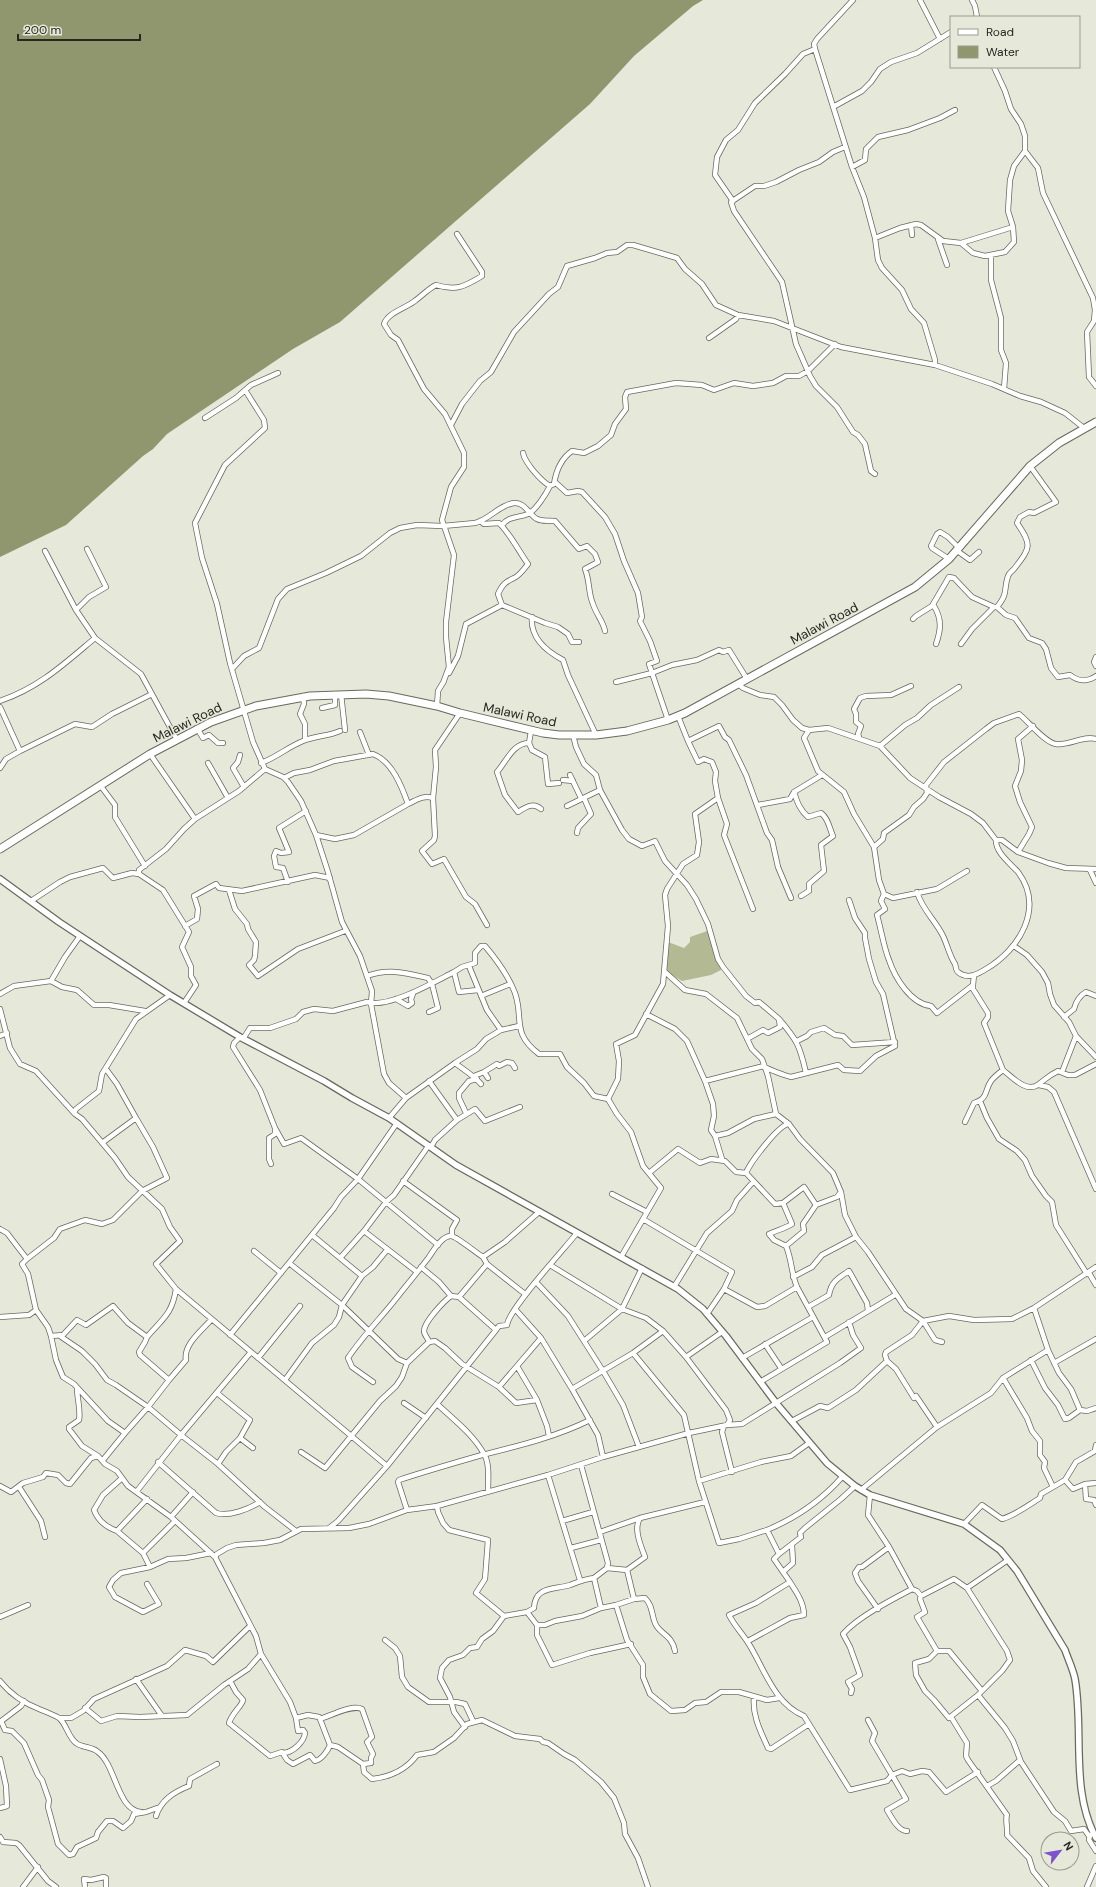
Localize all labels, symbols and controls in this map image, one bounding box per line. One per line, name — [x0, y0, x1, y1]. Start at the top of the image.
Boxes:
scale bar — [18, 16, 140, 42]
legend — [950, 16, 1080, 68]
text: 200 m — [24, 22, 61, 38]
text: Road — [986, 24, 1014, 40]
text: Water — [986, 44, 1020, 60]
street label: Malawi Road — [787, 598, 861, 648]
street label: Malawi Road — [150, 698, 224, 746]
street label: Malawi Road — [482, 698, 558, 731]
north arrow — [1040, 1831, 1080, 1871]
text: N — [1061, 1839, 1077, 1853]

